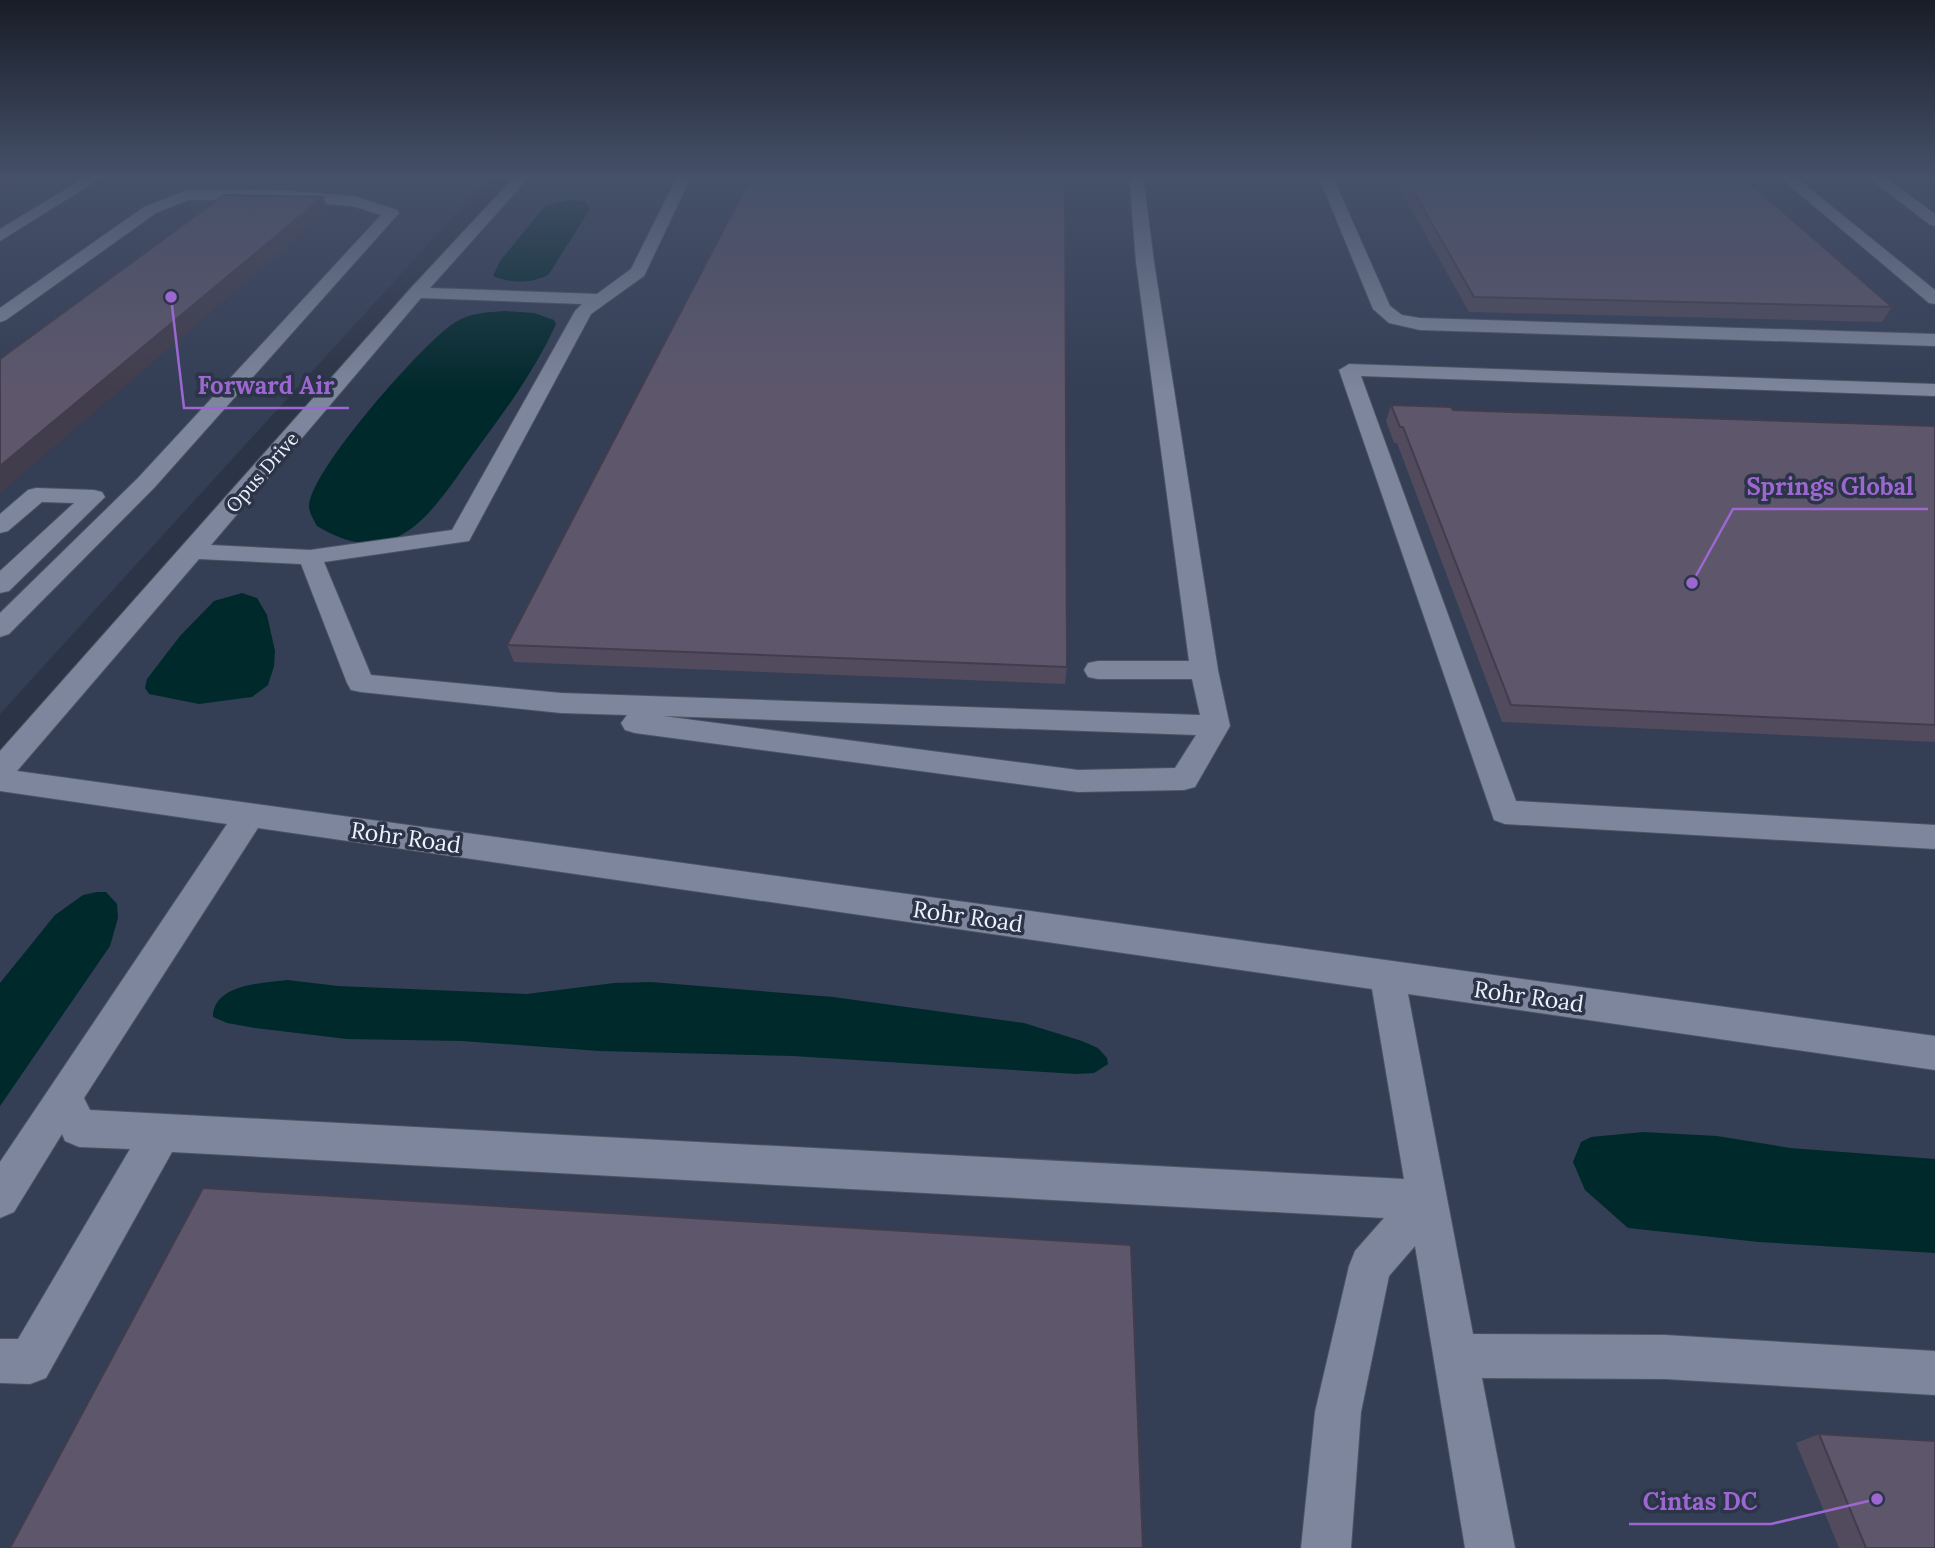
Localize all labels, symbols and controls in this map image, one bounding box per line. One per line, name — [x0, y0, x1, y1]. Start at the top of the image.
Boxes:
callout: Forward Air — [184, 363, 349, 408]
text: Forward Air — [197, 370, 335, 401]
street label: Opus Drive — [220, 427, 304, 517]
callout: Springs Global — [1733, 464, 1928, 509]
text: Springs Global — [1746, 471, 1914, 502]
street label: Rohr Road — [349, 815, 463, 859]
street label: Rohr Road — [911, 894, 1025, 938]
street label: Rohr Road — [1472, 974, 1586, 1018]
callout: Cintas DC — [1629, 1479, 1771, 1524]
text: Cintas DC — [1643, 1486, 1758, 1517]

